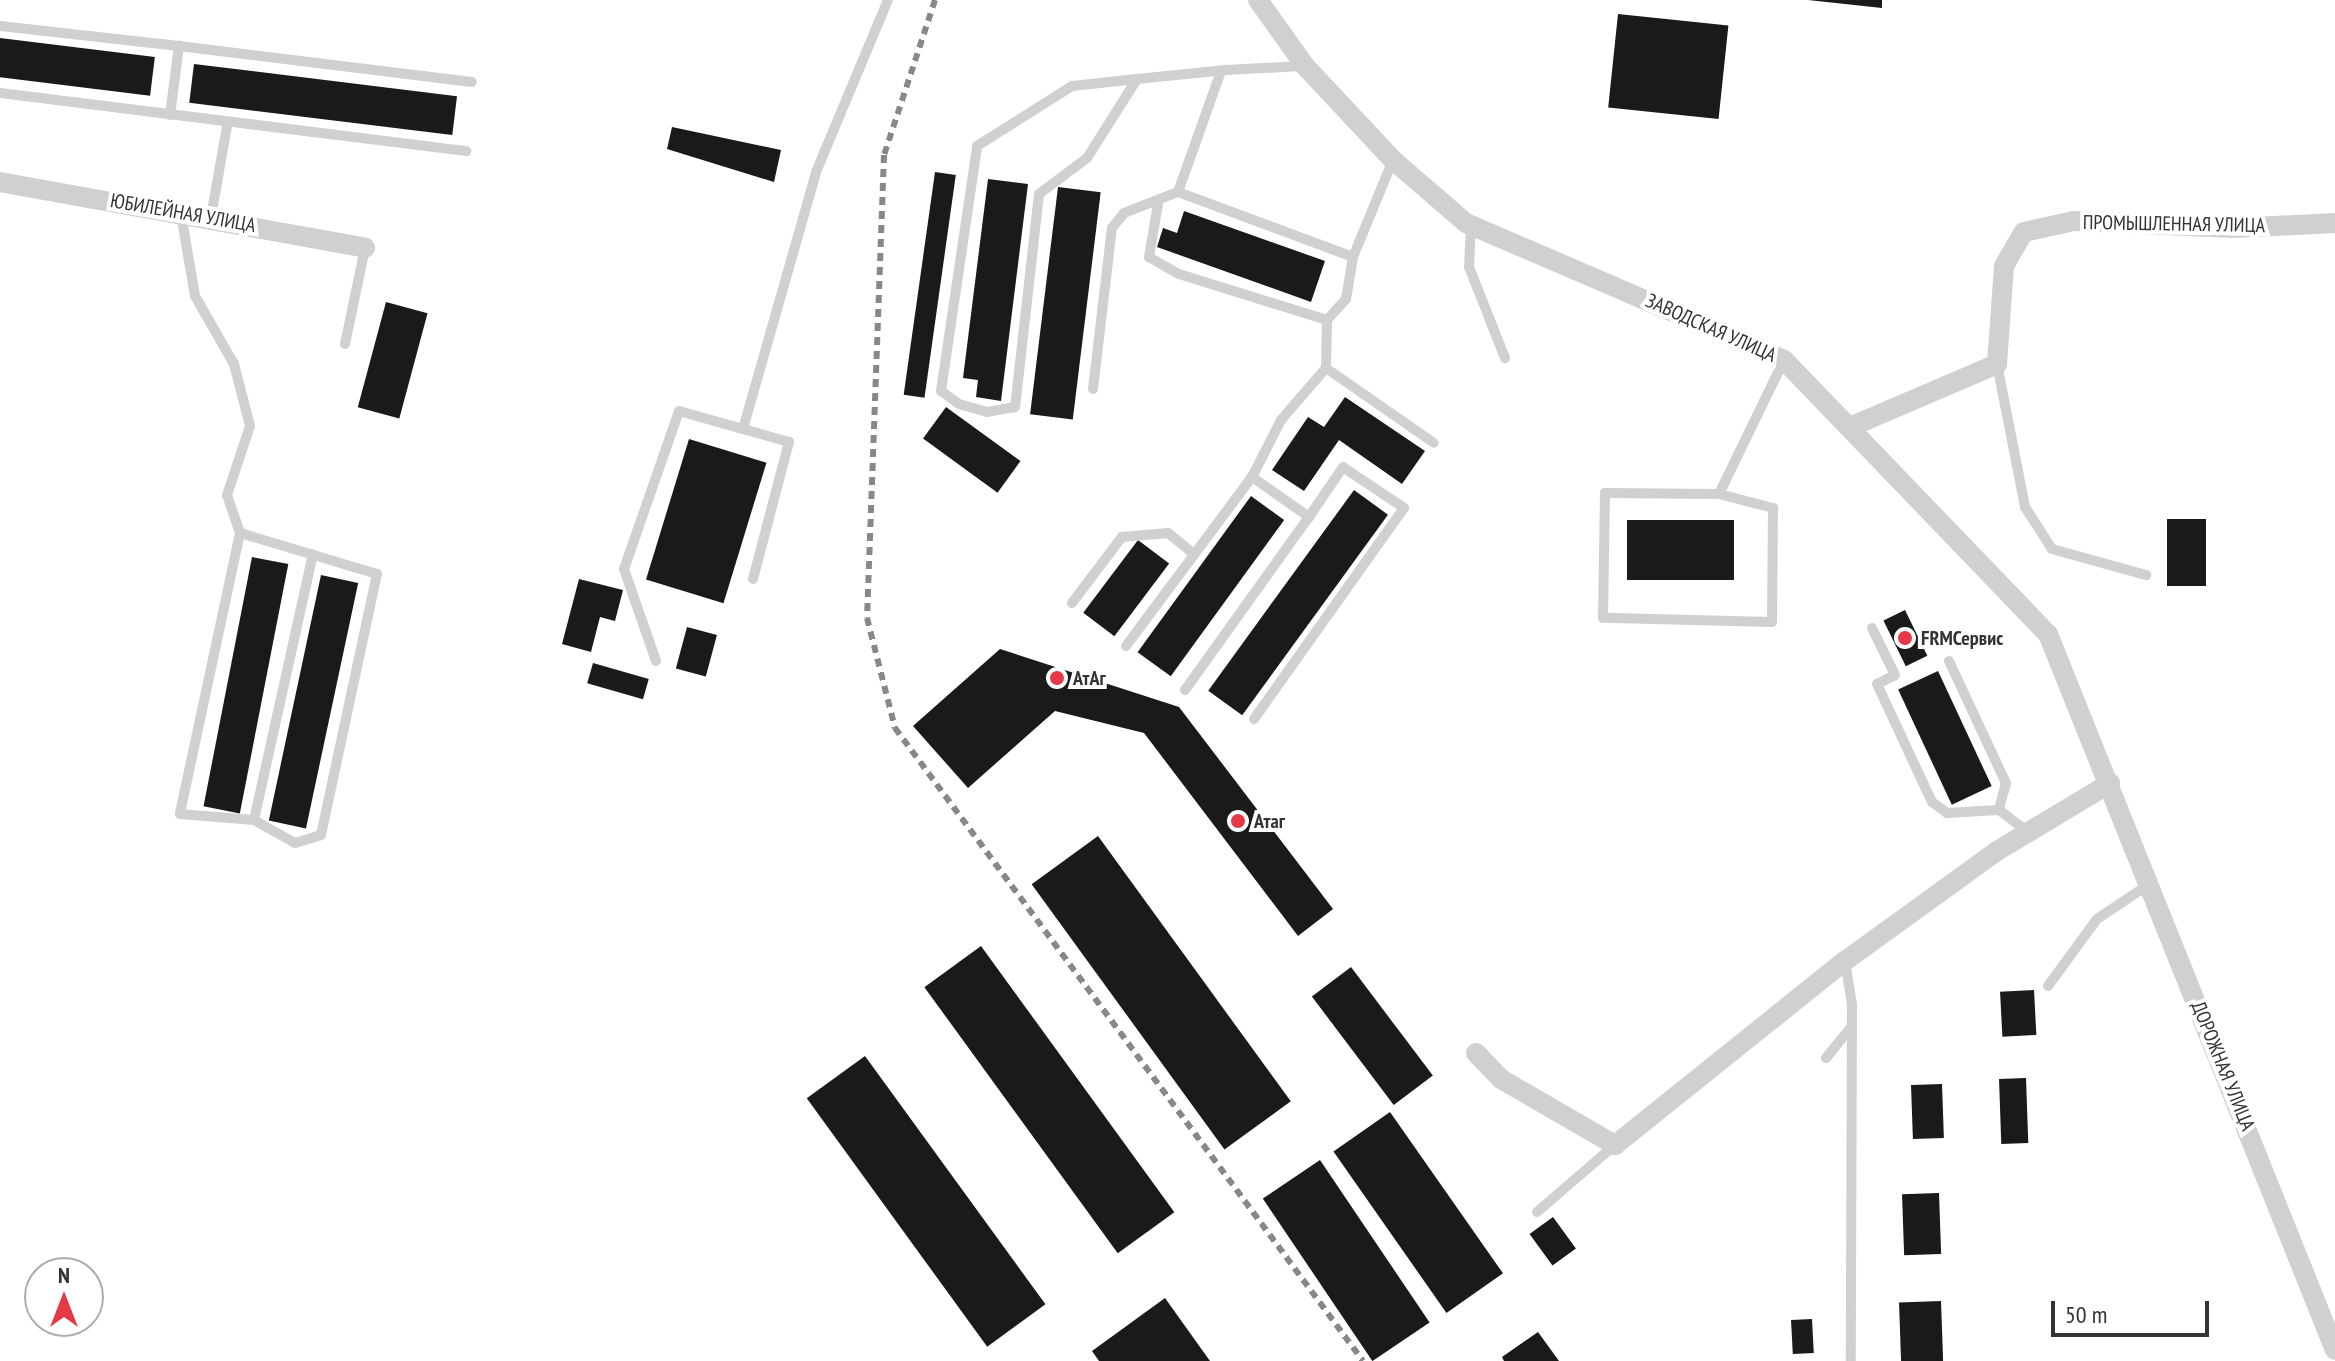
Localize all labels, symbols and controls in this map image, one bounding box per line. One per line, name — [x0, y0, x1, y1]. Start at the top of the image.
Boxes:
street label: ЮБИЛЕЙНАЯ УЛИЦА — [108, 188, 258, 238]
street label: ПРОМЫШЛЕННАЯ УЛИЦА — [2083, 210, 2265, 238]
street label: ЗАВОДСКАЯ УЛИЦА — [1642, 288, 1780, 368]
place label: FRMСервис — [1921, 626, 2003, 650]
marker: FRMСервис — [1896, 629, 1914, 647]
place label: АтАг — [1073, 666, 1106, 690]
marker: АтАг — [1048, 669, 1066, 687]
place label: Атаг — [1254, 809, 1285, 833]
marker: Атаг — [1229, 812, 1247, 830]
street label: ДОРОЖНАЯ УЛИЦА — [2186, 998, 2260, 1134]
north arrow — [24, 1257, 104, 1337]
text: N — [58, 1261, 70, 1289]
scale bar — [2055, 1285, 2213, 1335]
text: 50 m — [2065, 1299, 2107, 1330]

